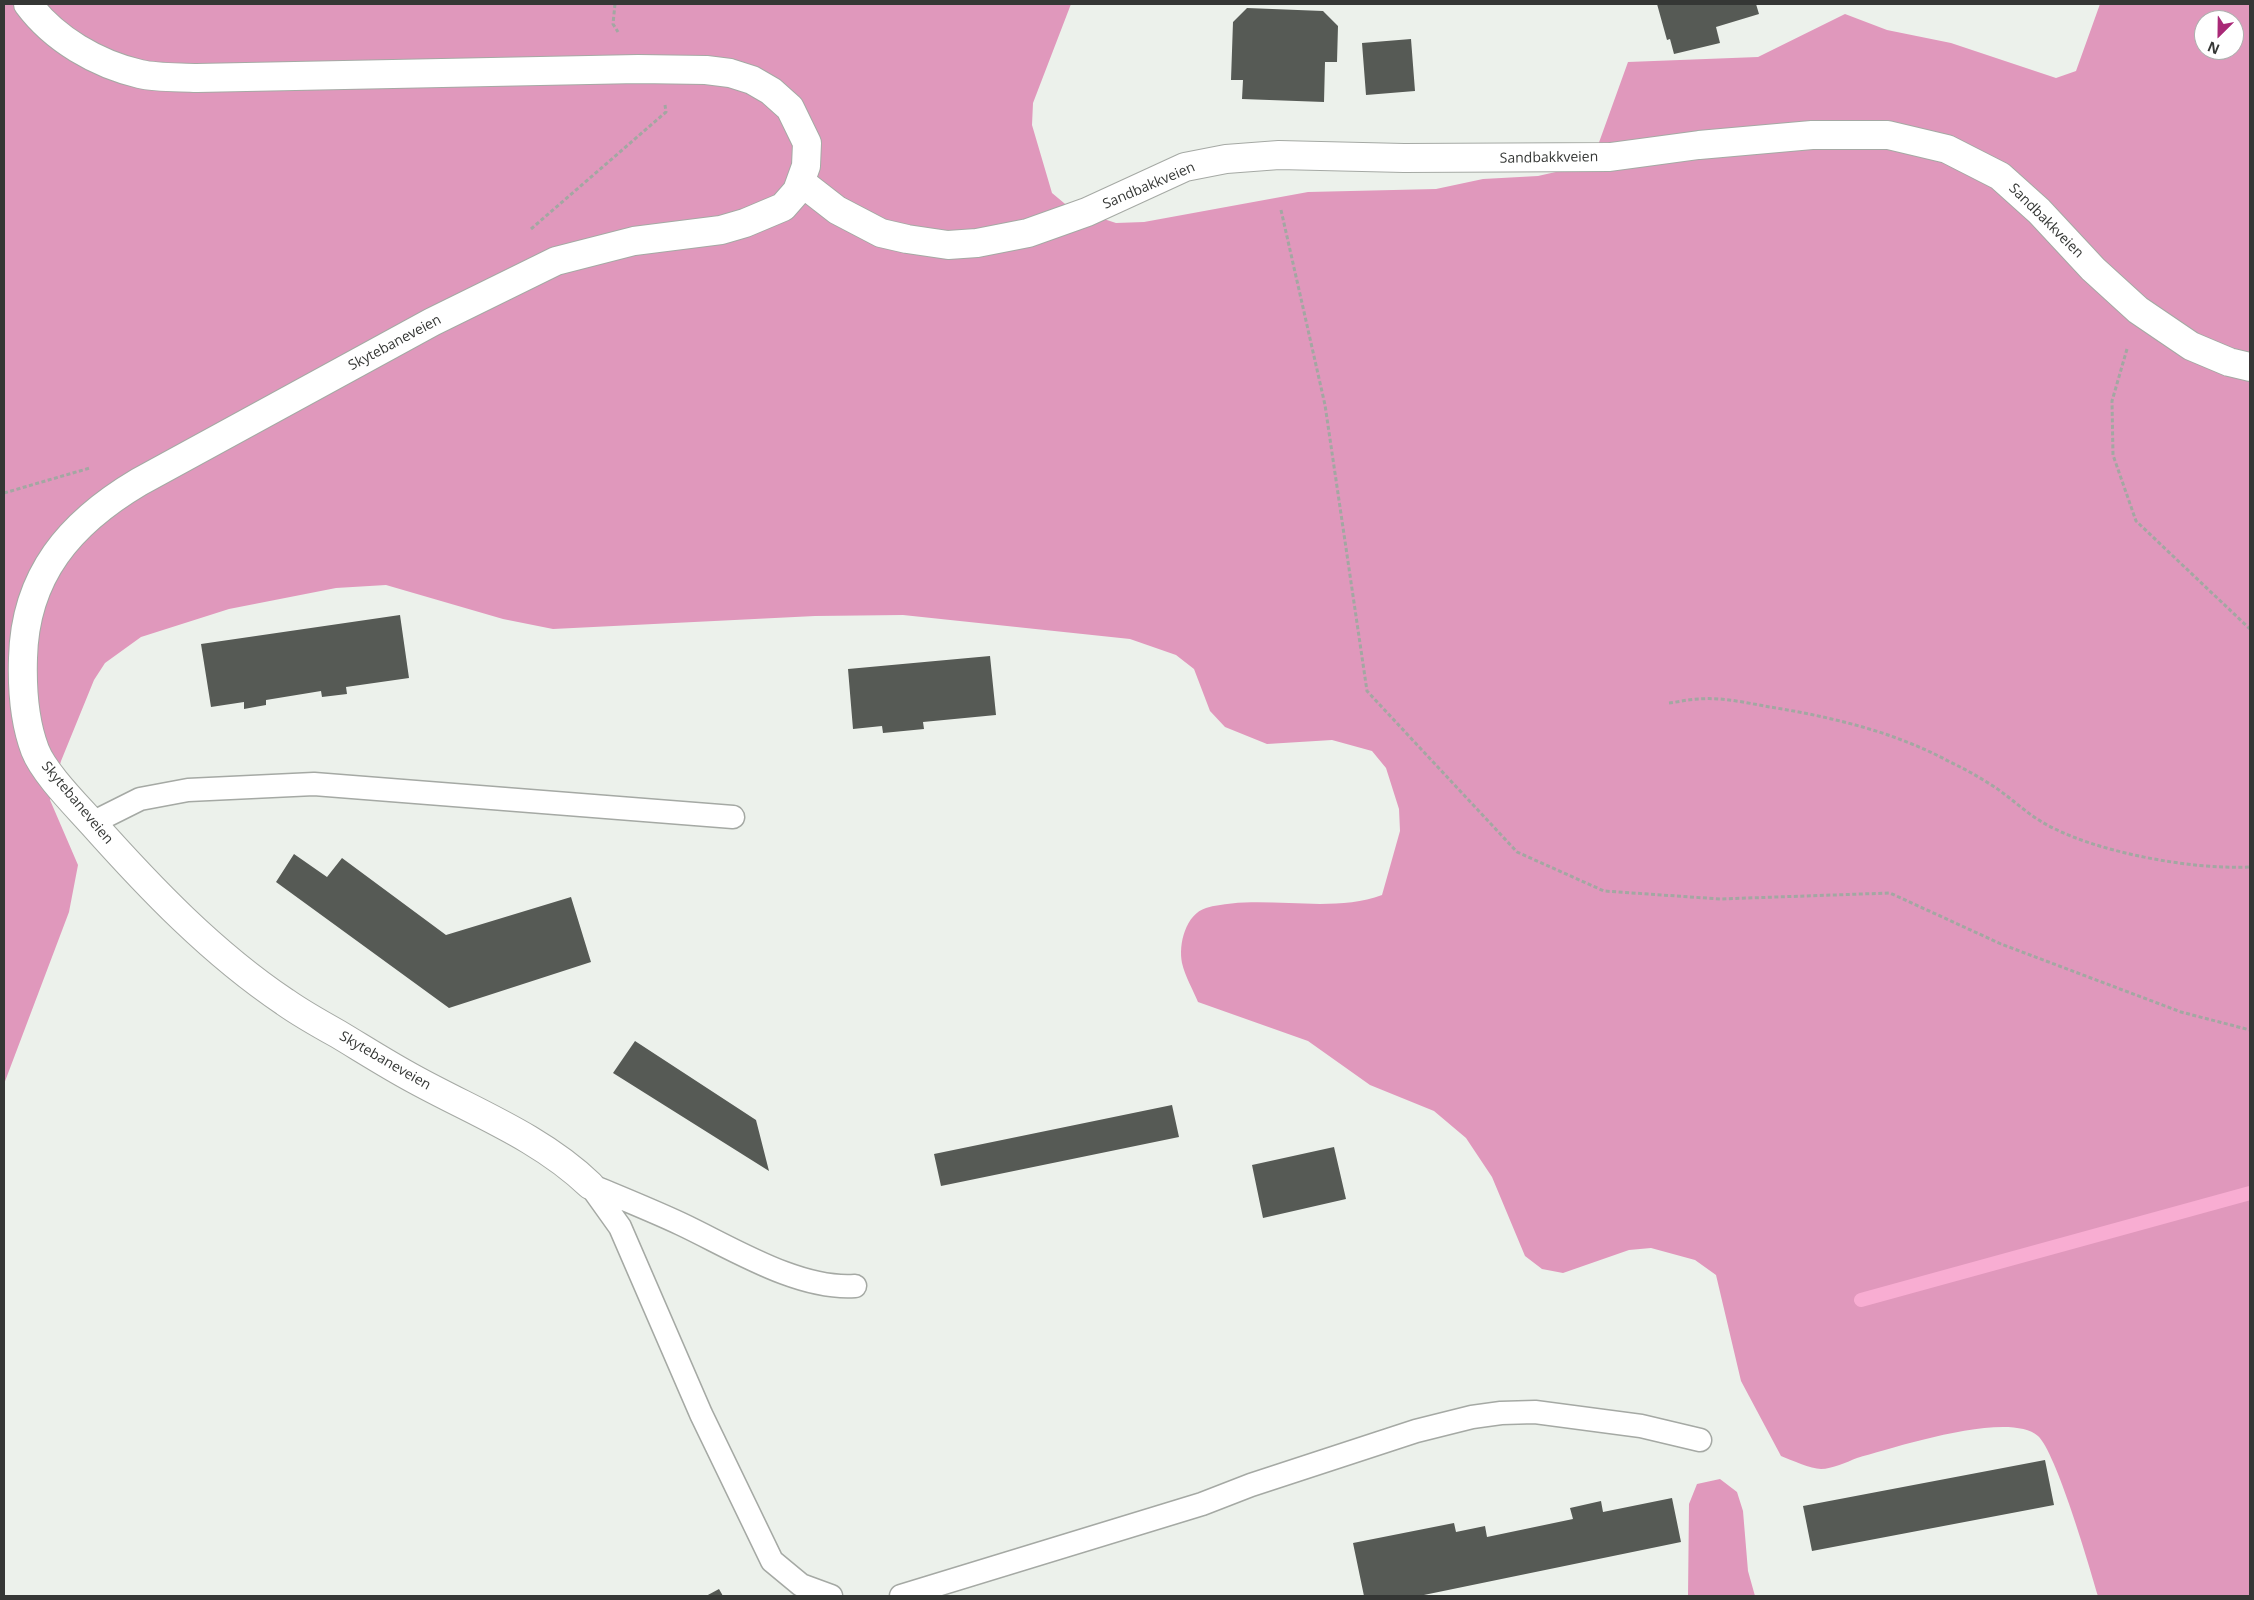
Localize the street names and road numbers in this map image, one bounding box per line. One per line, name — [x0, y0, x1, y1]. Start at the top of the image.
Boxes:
street label: Sandbakkveien — [1500, 149, 1598, 167]
street label: Sandbakkveien — [1100, 159, 1198, 213]
street label: Sandbakkveien — [2005, 180, 2087, 262]
street label: Skytebaneveien — [346, 312, 444, 374]
street label: Skytebaneveien — [38, 758, 116, 848]
street label: Skytebaneveien — [336, 1028, 434, 1094]

